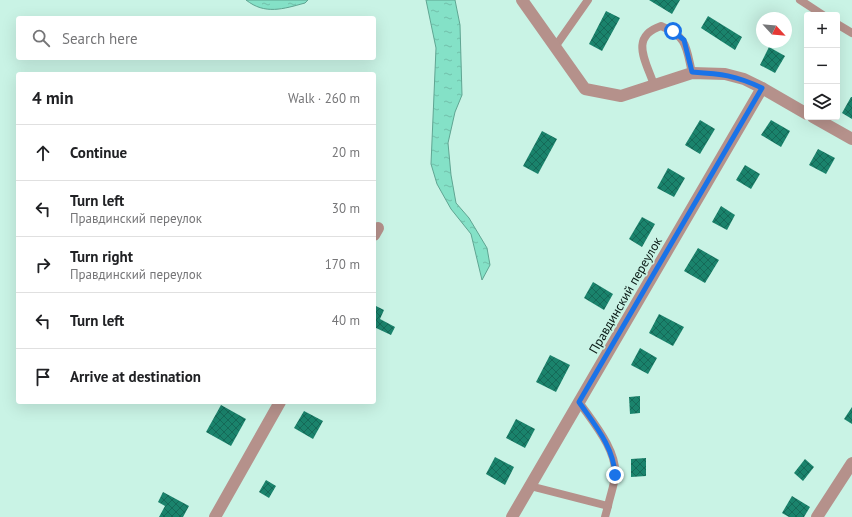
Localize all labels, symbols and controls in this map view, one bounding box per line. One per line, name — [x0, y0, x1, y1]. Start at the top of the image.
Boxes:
north arrow — [756, 12, 792, 48]
map controls — [804, 12, 840, 120]
button: + — [804, 12, 840, 48]
search box — [16, 16, 376, 60]
route start — [664, 22, 682, 40]
icon: search — [30, 27, 52, 49]
text: Search here — [62, 29, 138, 48]
button: − — [804, 48, 840, 84]
button: layers — [804, 84, 840, 120]
text: 4 min — [32, 87, 73, 109]
text: Walk · 260 m — [288, 90, 360, 107]
icon: ahead — [32, 142, 54, 164]
text: Continue — [70, 143, 127, 162]
text: 20 m — [332, 144, 360, 161]
text: Turn left — [70, 191, 124, 210]
icon: left — [32, 198, 54, 220]
text: 30 m — [332, 200, 360, 217]
text: Правдинский переулок — [70, 210, 202, 227]
street label: Правдинский переулок — [585, 233, 666, 357]
text: Turn right — [70, 247, 133, 266]
icon: right — [32, 254, 54, 276]
text: 170 m — [325, 256, 360, 273]
text: Правдинский переулок — [70, 266, 202, 283]
icon: left — [32, 310, 54, 332]
text: Turn left — [70, 311, 124, 330]
text: 40 m — [332, 312, 360, 329]
icon: arrive — [32, 366, 54, 388]
text: Arrive at destination — [70, 367, 201, 386]
route end — [606, 466, 624, 484]

